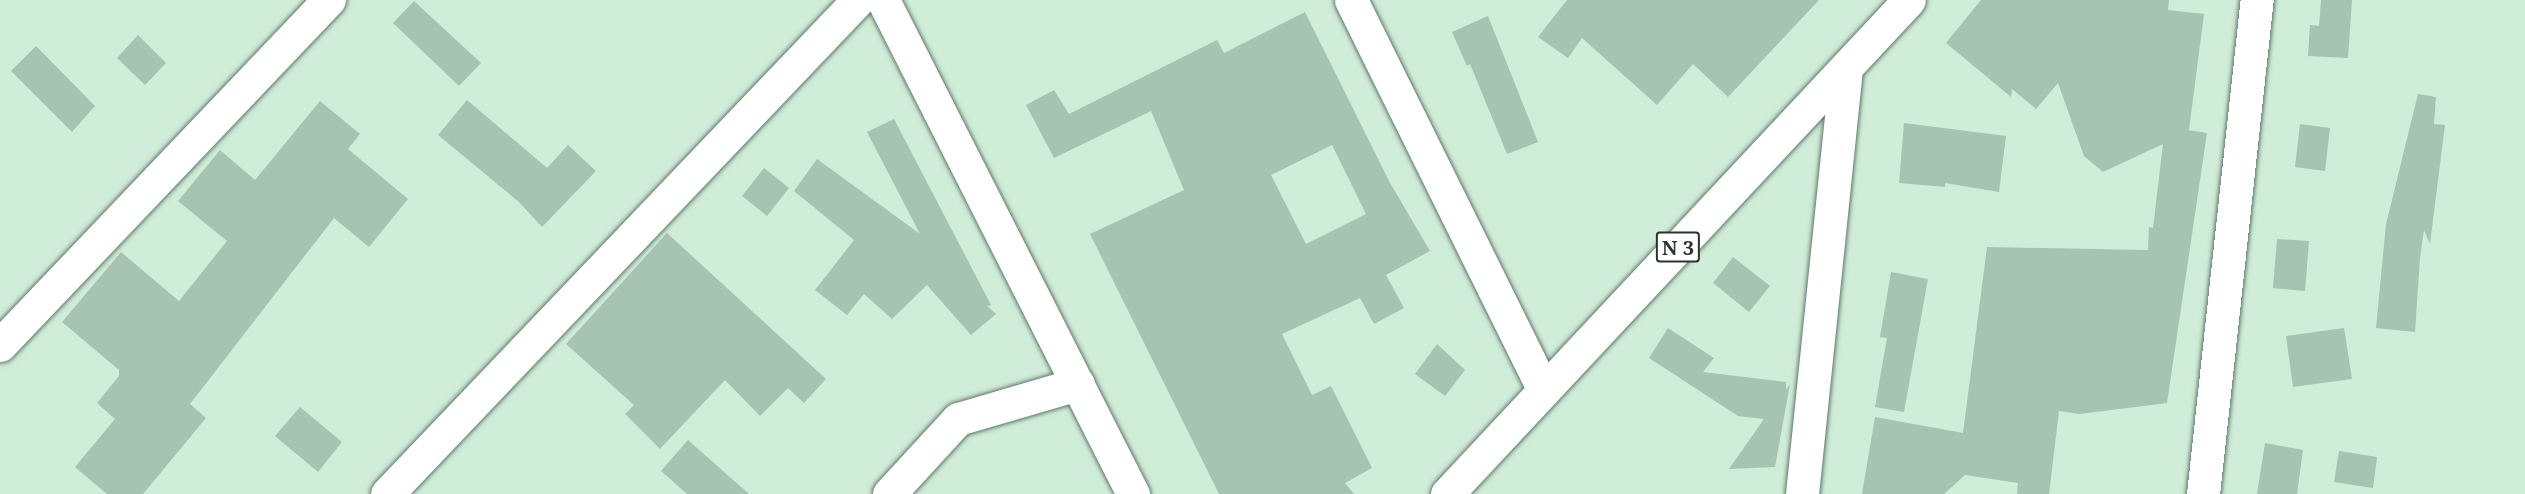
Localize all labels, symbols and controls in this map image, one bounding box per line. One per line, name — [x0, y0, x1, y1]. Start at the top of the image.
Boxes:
road number: N 3 — [1656, 230, 1700, 264]

